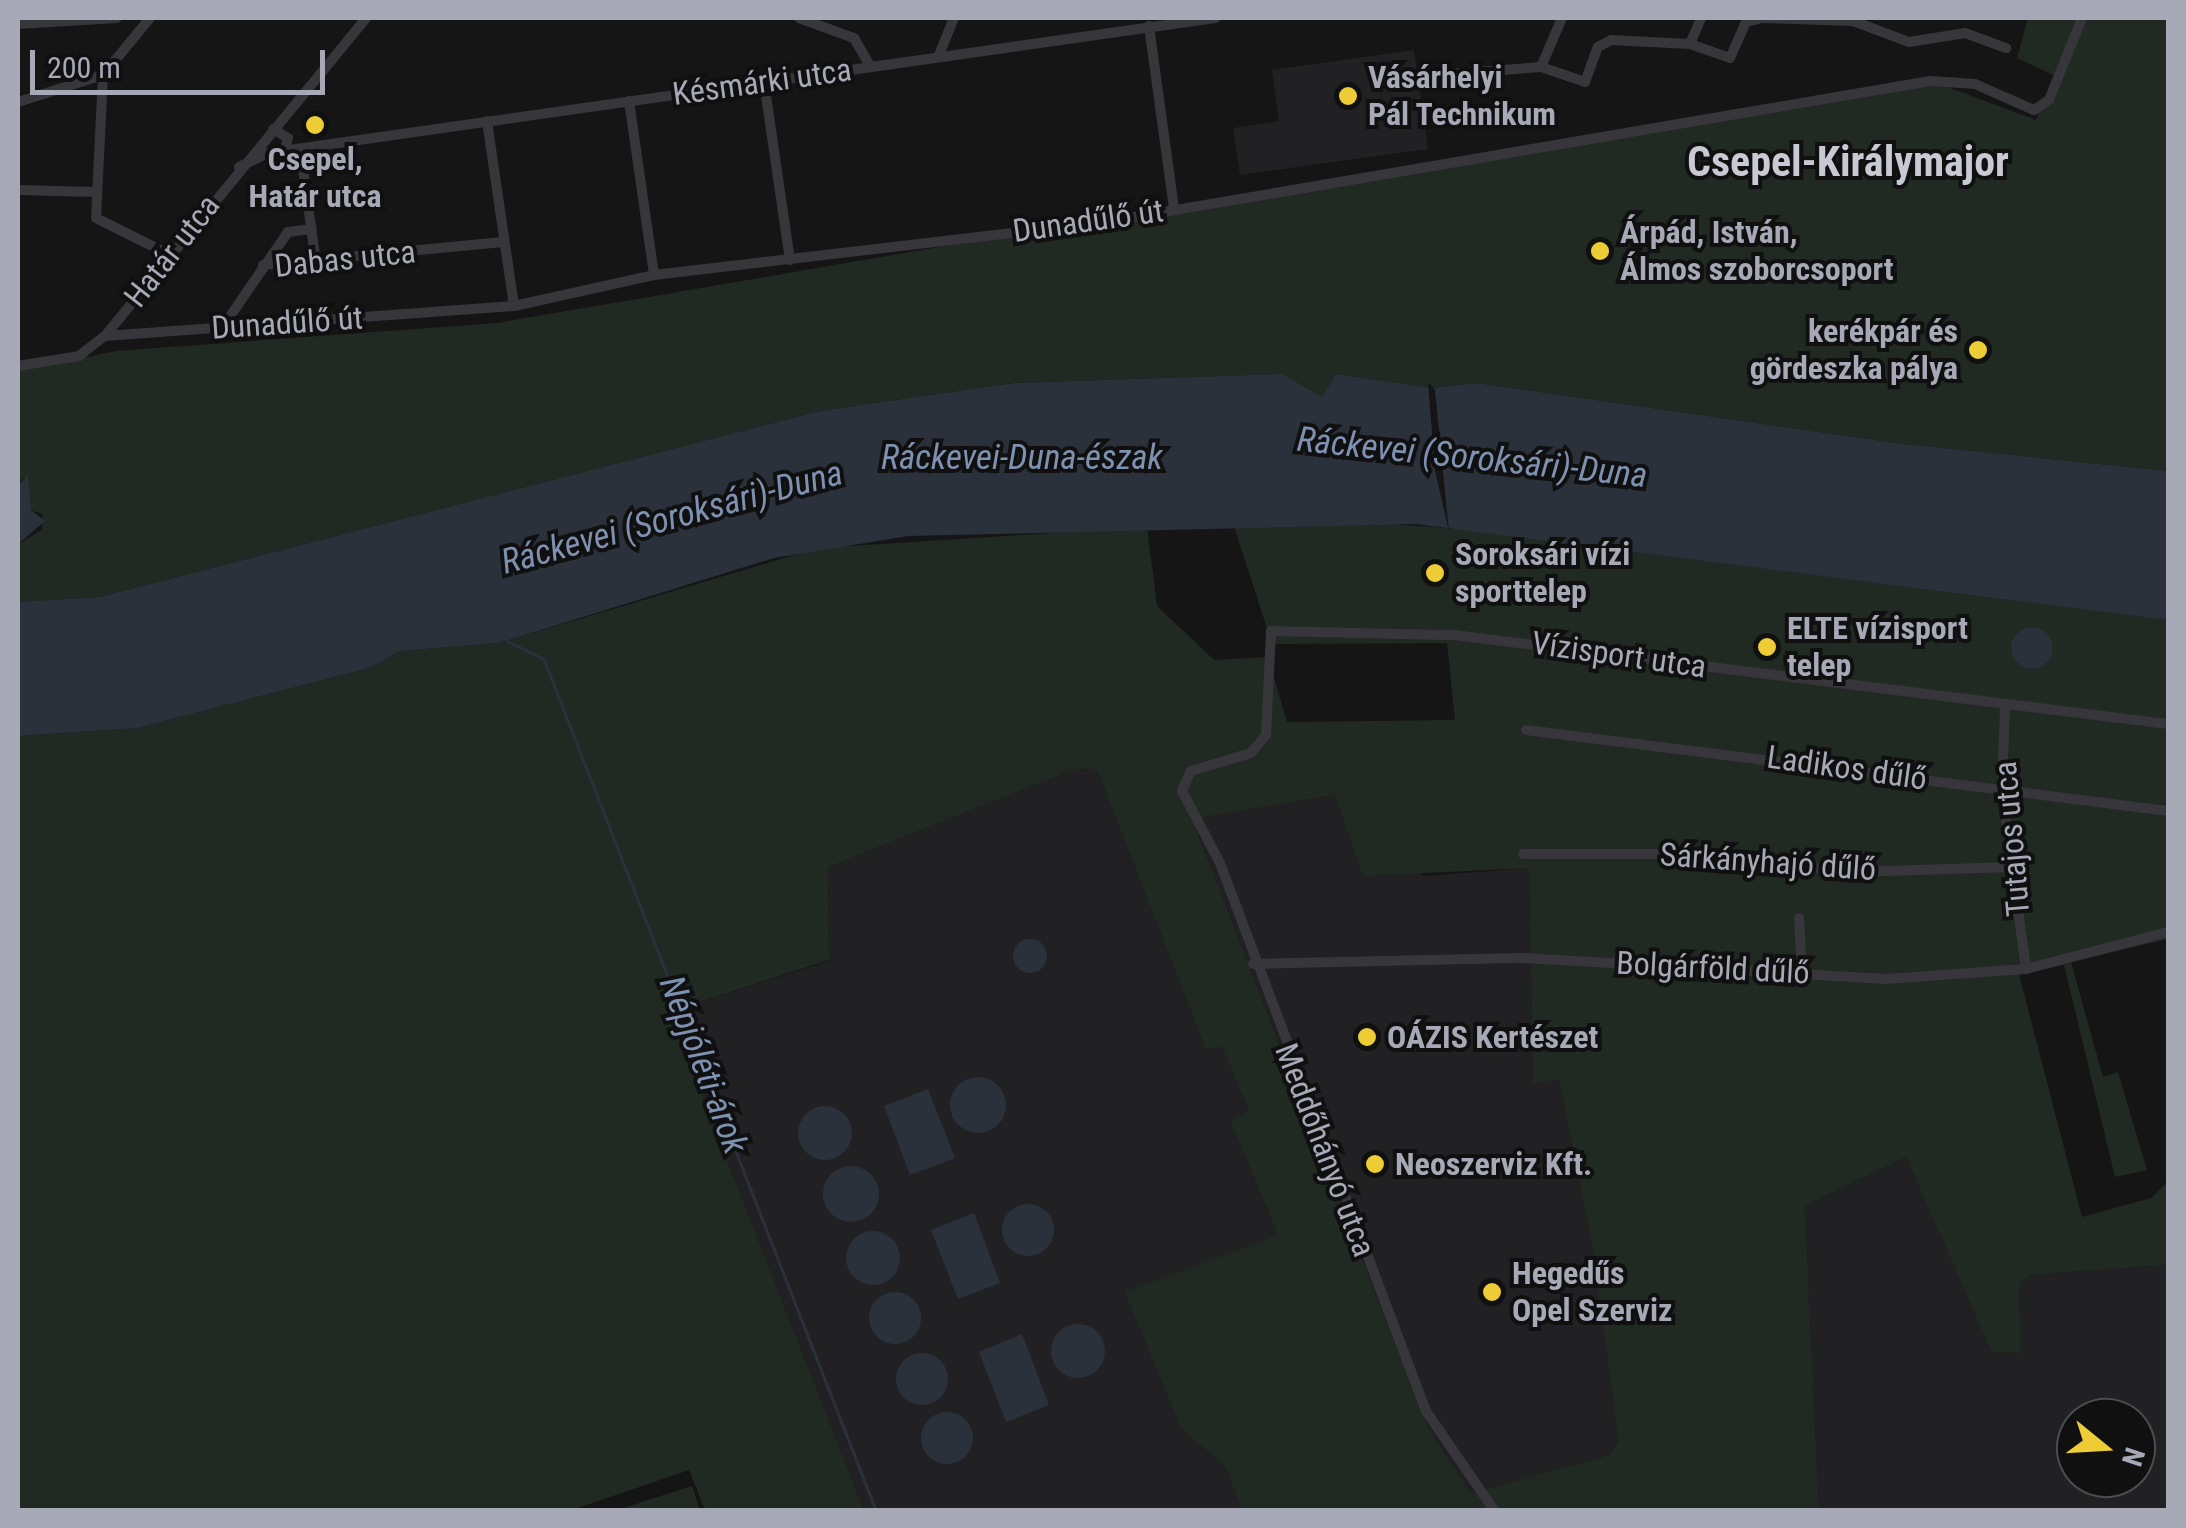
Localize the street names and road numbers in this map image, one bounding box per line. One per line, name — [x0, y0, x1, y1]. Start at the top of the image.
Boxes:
street label: Késmárki utca — [670, 50, 854, 114]
street label: Határ utca — [116, 187, 228, 315]
street label: Dunadűlő út — [1010, 191, 1166, 251]
street label: Dabas utca — [273, 232, 417, 286]
street label: Dunadűlő út — [210, 299, 364, 347]
street label: Vízisport utca — [1529, 624, 1709, 686]
street label: Ladikos dűlő — [1765, 738, 1929, 798]
street label: Tutajos utca — [1986, 760, 2038, 918]
street label: Sárkányhajó dűlő — [1659, 835, 1877, 889]
street label: Bolgárföld dűlő — [1615, 944, 1811, 992]
street label: Meddőhányó utca — [1267, 1038, 1383, 1262]

